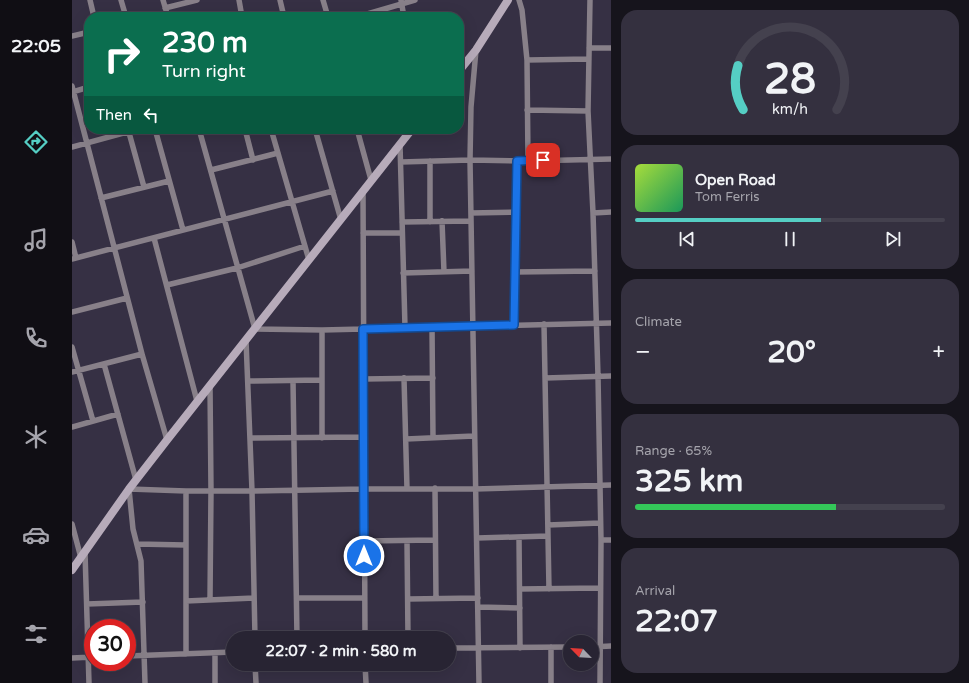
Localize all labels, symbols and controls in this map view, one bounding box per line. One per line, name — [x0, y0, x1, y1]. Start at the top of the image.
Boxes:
text: 230 m — [162, 26, 248, 60]
icon: right — [96, 28, 148, 80]
text: 22:05 — [11, 35, 61, 57]
text: 28 — [764, 55, 816, 105]
text: Turn right — [162, 60, 246, 82]
text: km/h — [772, 101, 808, 118]
icon: left — [140, 104, 162, 126]
text: Then — [96, 106, 132, 124]
icon: directions — [22, 128, 50, 156]
pin — [526, 143, 560, 177]
icon: arrive — [532, 149, 554, 171]
text: Open Road — [695, 171, 776, 189]
text: Tom Ferris — [695, 189, 759, 205]
icon: music — [22, 226, 50, 254]
icon: previous — [676, 228, 698, 250]
icon: pause — [779, 228, 801, 250]
icon: next — [882, 228, 904, 250]
text: Climate — [635, 314, 682, 330]
icon: phone — [22, 324, 50, 352]
text: 20° — [767, 334, 816, 371]
text: − — [635, 339, 651, 365]
text: + — [933, 339, 945, 365]
icon: climate — [22, 423, 50, 451]
text: Range · 65% — [635, 443, 712, 459]
text: 325 km — [635, 463, 743, 500]
icon: car — [22, 521, 50, 549]
position arrow — [343, 535, 385, 577]
text: Arrival — [635, 583, 675, 599]
text: 22:07 — [635, 603, 718, 640]
speed limit sign: 30 — [84, 619, 136, 671]
icon: filters — [22, 620, 50, 648]
north arrow — [563, 635, 599, 671]
map controls — [563, 635, 599, 671]
text: 22:07 · 2 min · 580 m — [266, 642, 416, 660]

